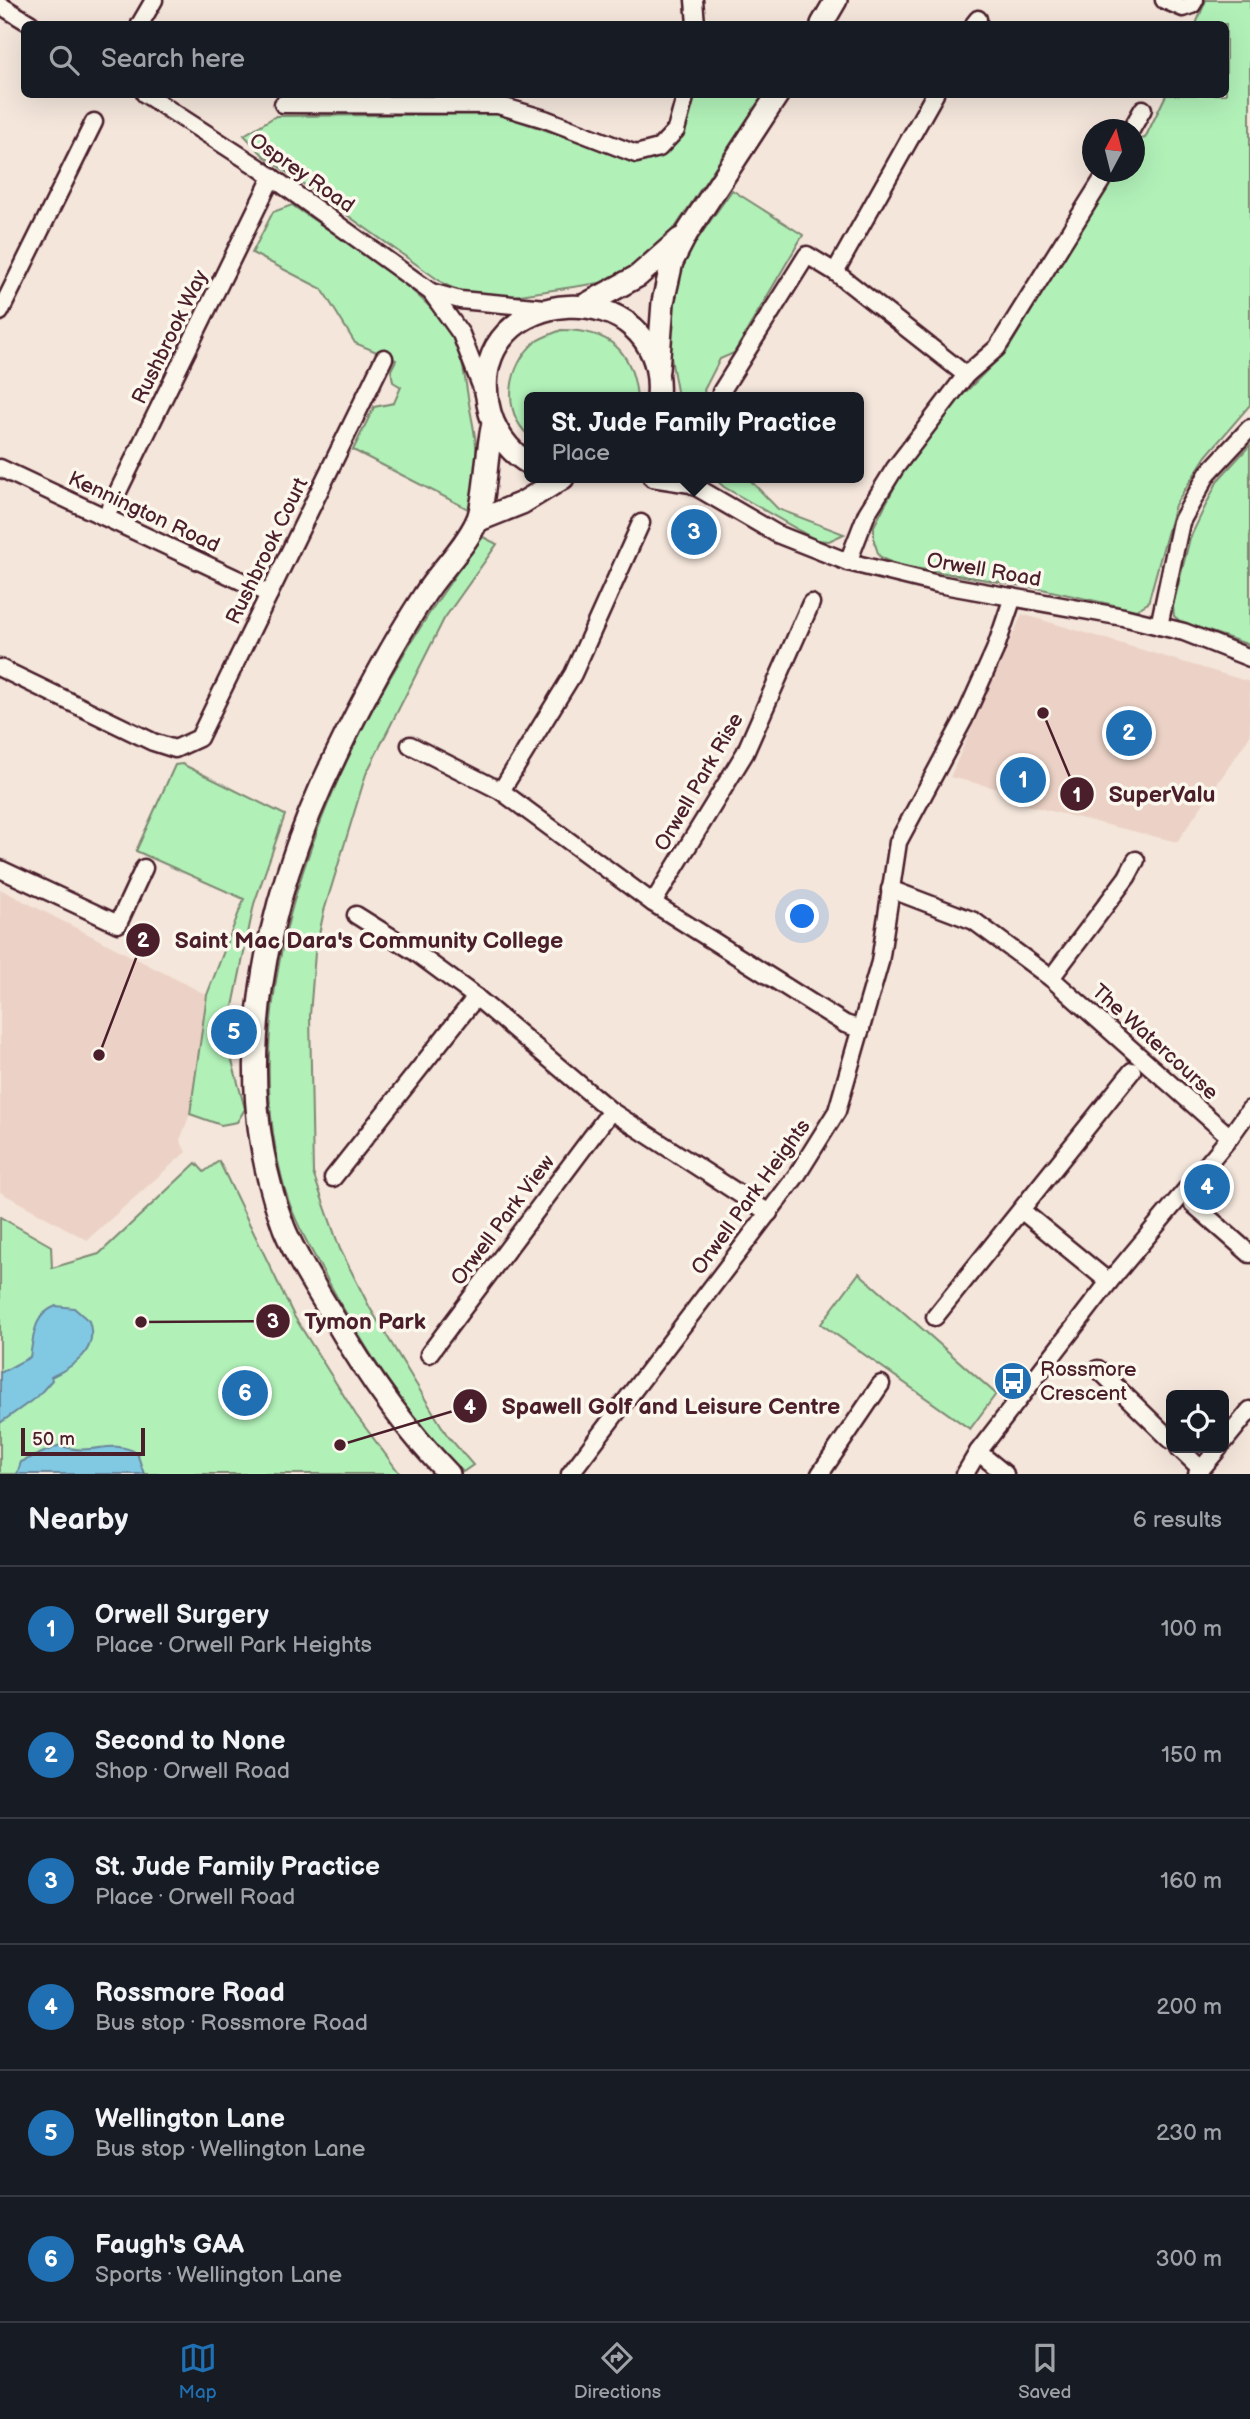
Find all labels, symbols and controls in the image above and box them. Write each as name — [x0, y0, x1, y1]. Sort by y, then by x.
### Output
search box — [21, 21, 1229, 98]
icon: search — [45, 41, 83, 79]
text: Search here — [101, 44, 245, 75]
north arrow — [1082, 119, 1145, 182]
street label: Osprey Road — [245, 128, 359, 218]
street label: Rushbrook Way — [127, 265, 213, 408]
popup — [524, 392, 864, 483]
text: St. Jude Family Practice — [552, 408, 836, 439]
text: Place — [552, 439, 610, 467]
street label: Kennington Road — [64, 466, 224, 558]
street label: Rushbrook Court — [221, 473, 314, 628]
pin: 3 — [671, 506, 717, 558]
street label: Orwell Road — [925, 548, 1043, 592]
pin: 2 — [1106, 707, 1152, 759]
street label: Orwell Park Rise — [649, 708, 749, 856]
pin: 1 — [1000, 754, 1046, 806]
callout: SuperValu — [1060, 772, 1230, 816]
text: SuperValu — [1109, 781, 1215, 809]
text: 1 — [1073, 783, 1081, 808]
your location — [785, 899, 819, 933]
callout: Saint Mac Dara's Community College — [126, 918, 578, 962]
text: Saint Mac Dara's Community College — [175, 927, 563, 955]
text: 2 — [137, 928, 150, 953]
street label: The Watercourse — [1087, 979, 1223, 1105]
pin: 5 — [211, 1006, 257, 1058]
street label: Orwell Park Heights — [686, 1114, 816, 1280]
street label: Orwell Park View — [446, 1150, 560, 1290]
pin: 4 — [1184, 1161, 1230, 1213]
callout: Tymon Park — [255, 1299, 440, 1343]
text: Tymon Park — [304, 1308, 426, 1336]
text: 3 — [267, 1309, 279, 1334]
place label: Rossmore Crescent — [1040, 1357, 1137, 1406]
bus stop icon: Rossmore Crescent — [992, 1360, 1034, 1402]
pin: 6 — [222, 1367, 268, 1419]
callout: Spawell Golf and Leisure Centre — [452, 1384, 854, 1428]
map controls — [1166, 1390, 1229, 1453]
button: locate — [1166, 1390, 1229, 1453]
text: Spawell Golf and Leisure Centre — [502, 1393, 840, 1421]
text: 4 — [464, 1395, 477, 1420]
scale bar — [21, 1425, 145, 1457]
text: 50 m — [32, 1428, 75, 1451]
text: Nearby — [28, 1502, 128, 1538]
text: 6 results — [1133, 1506, 1222, 1534]
text: Orwell Surgery — [95, 1600, 269, 1631]
text: 1 — [46, 1615, 56, 1643]
text: 100 m — [1161, 1615, 1222, 1643]
text: Place · Orwell Park Heights — [95, 1631, 372, 1659]
text: Second to None — [95, 1726, 285, 1757]
text: 2 — [44, 1741, 58, 1769]
text: 150 m — [1161, 1741, 1222, 1769]
text: Shop · Orwell Road — [95, 1757, 290, 1785]
text: St. Jude Family Practice — [95, 1852, 380, 1883]
text: 3 — [44, 1867, 58, 1895]
text: 160 m — [1160, 1867, 1222, 1895]
text: Place · Orwell Road — [95, 1883, 295, 1911]
text: Rossmore Road — [95, 1978, 285, 2009]
text: 4 — [44, 1993, 58, 2021]
text: 200 m — [1156, 1993, 1222, 2021]
text: Bus stop · Rossmore Road — [95, 2009, 368, 2037]
text: Wellington Lane — [95, 2104, 285, 2135]
text: 5 — [44, 2119, 58, 2147]
text: 230 m — [1156, 2119, 1222, 2147]
text: Bus stop · Wellington Lane — [95, 2135, 365, 2163]
text: Faugh's GAA — [95, 2230, 244, 2261]
text: 6 — [44, 2245, 58, 2273]
text: 300 m — [1156, 2245, 1222, 2273]
text: Sports · Wellington Lane — [95, 2261, 342, 2289]
tab: Map — [179, 2339, 217, 2404]
tab: Directions — [574, 2339, 661, 2404]
tab: Saved — [1018, 2339, 1071, 2404]

